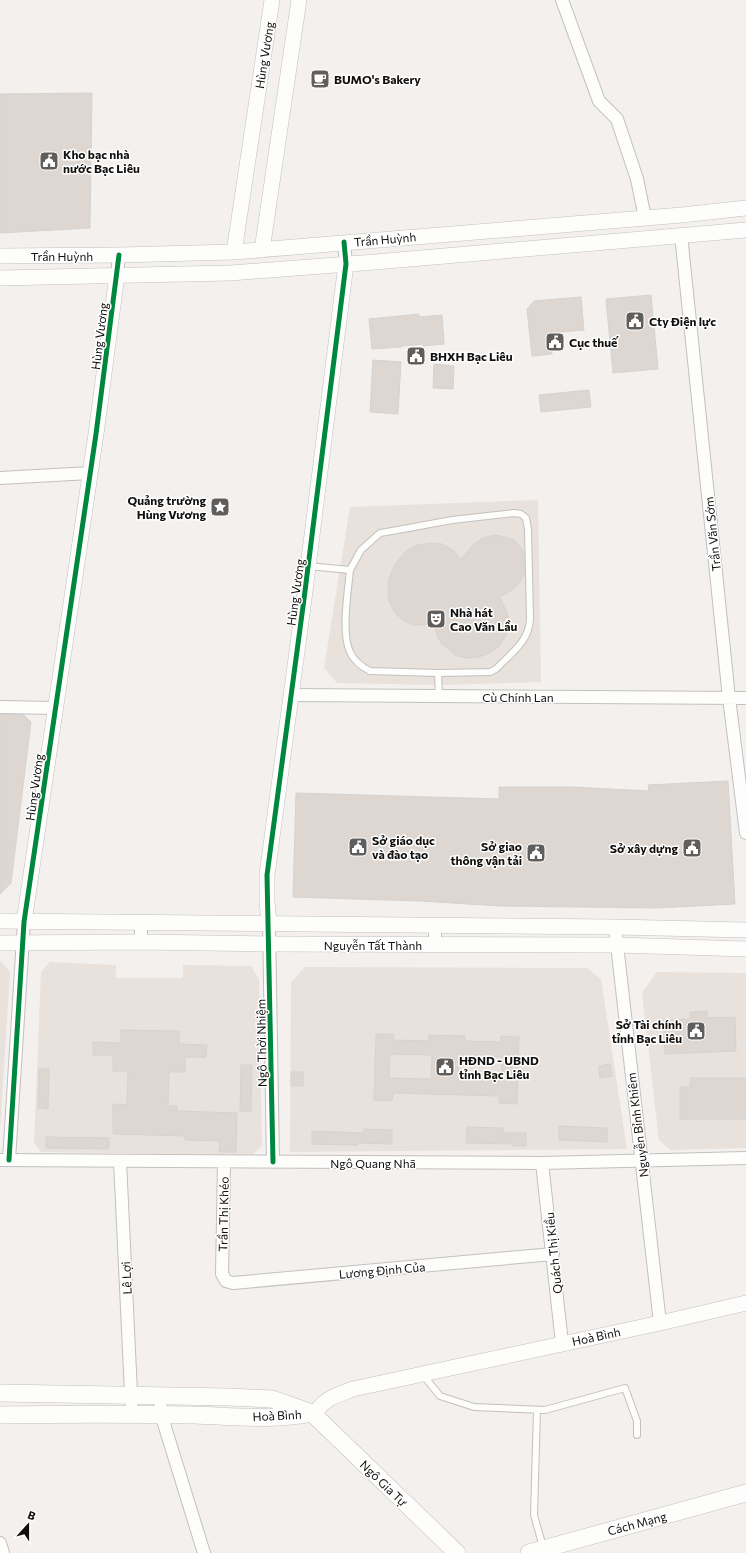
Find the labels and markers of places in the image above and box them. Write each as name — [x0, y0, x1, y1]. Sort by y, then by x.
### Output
cafe icon: BUMO's Bakery — [309, 68, 331, 90]
place label: BUMO's Bakery — [334, 72, 421, 86]
place label: Kho bạc nhà nước Bạc Liêu — [63, 147, 140, 176]
public building icon: Kho bạc nhà nước Bạc Liêu — [38, 150, 60, 172]
public building icon: Cty Điện lực — [624, 310, 646, 332]
place label: Cty Điện lực — [649, 314, 716, 329]
public building icon: Cục thuế — [544, 331, 566, 353]
place label: Cục thuế — [569, 335, 619, 350]
public building icon: BHXH Bạc Liêu — [405, 345, 427, 367]
place label: BHXH Bạc Liêu — [430, 349, 513, 364]
place label: Quảng trường Hùng Vương — [128, 493, 206, 521]
place icon: Quảng trường Hùng Vương — [209, 496, 231, 518]
place label: Nhà hát Cao Văn Lầu — [450, 605, 518, 633]
theatre icon: Nhà hát Cao Văn Lầu — [425, 608, 447, 630]
place label: Sở giáo dục và đào tạo — [372, 833, 435, 862]
public building icon: Sở giáo dục và đào tạo — [347, 836, 369, 858]
public building icon: Sở xây dựng — [681, 837, 703, 859]
place label: Sở giao thông vận tải — [450, 839, 522, 868]
place label: Sở xây dựng — [610, 841, 678, 856]
public building icon: Sở giao thông vận tải — [525, 842, 547, 864]
place label: Sở Tài chính tỉnh Bạc Liêu — [612, 1017, 682, 1046]
public building icon: Sở Tài chính tỉnh Bạc Liêu — [685, 1020, 707, 1042]
place label: HĐND - UBND tỉnh Bạc Liêu — [459, 1053, 539, 1082]
public building icon: HĐND - UBND tỉnh Bạc Liêu — [434, 1056, 456, 1078]

